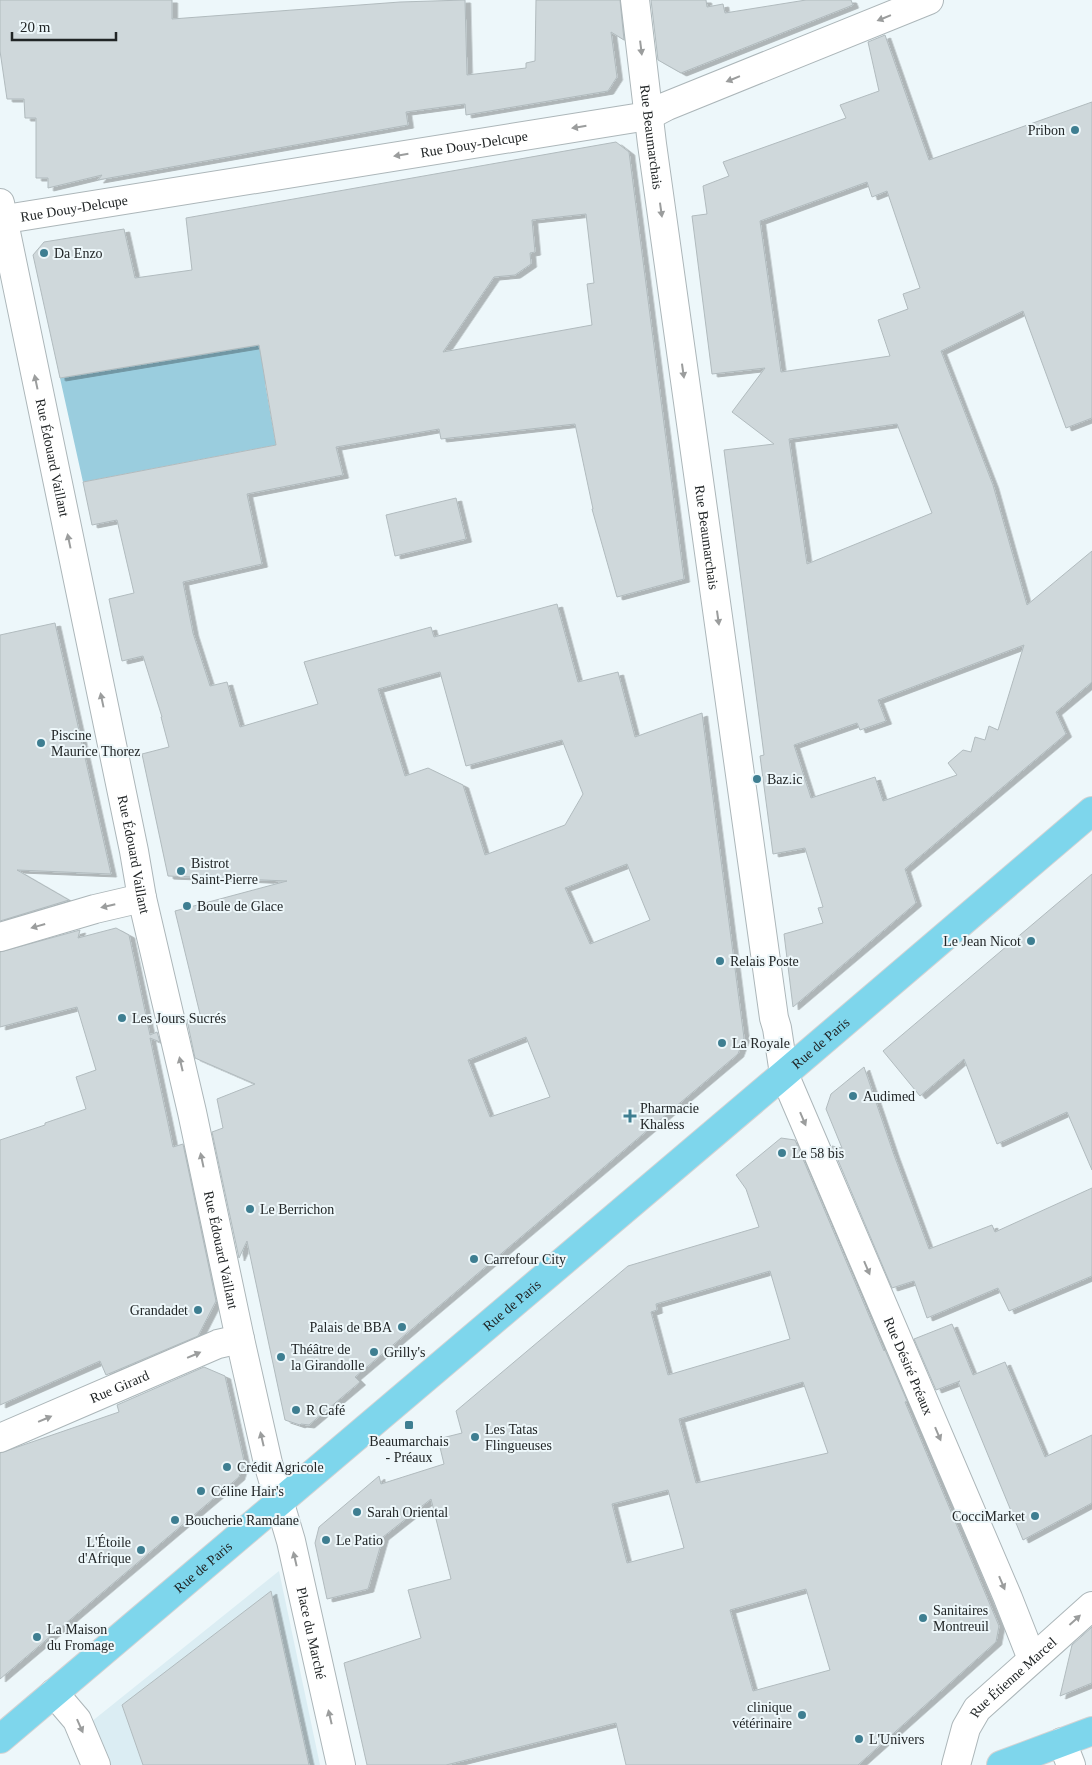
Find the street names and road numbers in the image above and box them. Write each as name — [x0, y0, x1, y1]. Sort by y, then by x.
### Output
street label: Rue Beaumarchais — [637, 84, 665, 190]
street label: Rue Douy-Delcupe — [419, 128, 529, 160]
street label: Rue Douy-Delcupe — [19, 193, 129, 225]
street label: Rue Édouard Vaillant — [33, 397, 72, 518]
street label: Rue Beaumarchais — [692, 484, 721, 590]
street label: Rue Édouard Vaillant — [115, 794, 152, 915]
street label: Rue de Paris — [789, 1015, 853, 1072]
street label: Rue Édouard Vaillant — [201, 1189, 240, 1310]
street label: Rue de Paris — [480, 1277, 544, 1334]
street label: Rue Désiré Préaux — [881, 1315, 936, 1417]
street label: Rue Girard — [88, 1368, 151, 1406]
street label: Rue de Paris — [171, 1539, 235, 1596]
street label: Place du Marché — [294, 1586, 329, 1681]
street label: Rue Étienne Marcel — [967, 1635, 1060, 1720]

